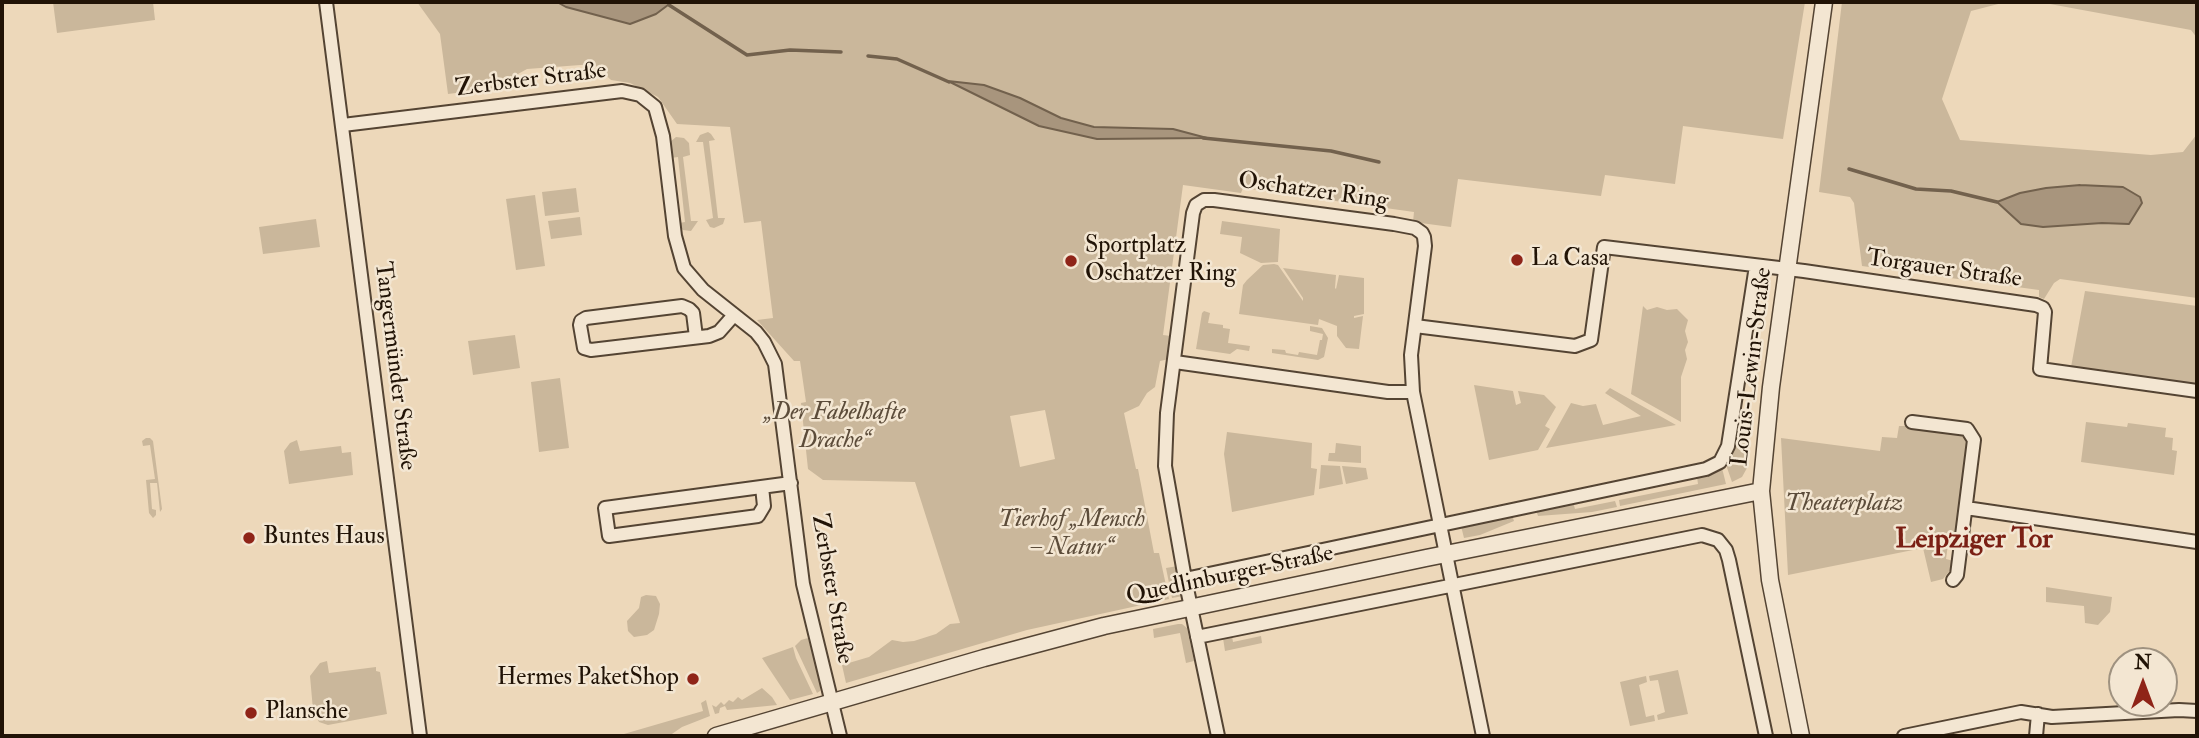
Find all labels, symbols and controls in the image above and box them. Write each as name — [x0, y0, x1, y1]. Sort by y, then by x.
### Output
street label: Zerbster Straße — [454, 57, 608, 105]
street label: Oschatzer Ring — [1236, 167, 1390, 217]
place label: Sportplatz Oschatzer Ring — [1085, 233, 1236, 289]
street label: Torgauer Straße — [1865, 245, 2023, 295]
place label: La Casa — [1531, 246, 1609, 274]
marker: La Casa — [1509, 252, 1525, 268]
marker: Sportplatz Oschatzer Ring — [1063, 253, 1079, 269]
street label: Tangermünder Straße — [367, 260, 421, 472]
street label: Louis-Lewin-Straße — [1727, 266, 1779, 468]
park label: „Der Fabelhafte Drache“ — [764, 400, 906, 456]
park label: Theaterplatz — [1785, 491, 1903, 519]
park label: Tierhof „Mensch – Natur“ — [999, 507, 1145, 563]
street label: Zerbster Straße — [804, 512, 858, 666]
place label: Buntes Haus — [263, 524, 385, 552]
district label: Leipziger Tor — [1895, 524, 2053, 558]
marker: Buntes Haus — [241, 530, 257, 546]
street label: Quedlinburger Straße — [1124, 540, 1336, 612]
north arrow — [2108, 647, 2178, 717]
text: N — [2134, 651, 2152, 675]
place label: Hermes PaketShop — [497, 665, 679, 693]
marker: Hermes PaketShop — [685, 671, 701, 687]
place label: Plansche — [265, 699, 348, 727]
marker: Plansche — [243, 705, 259, 721]

